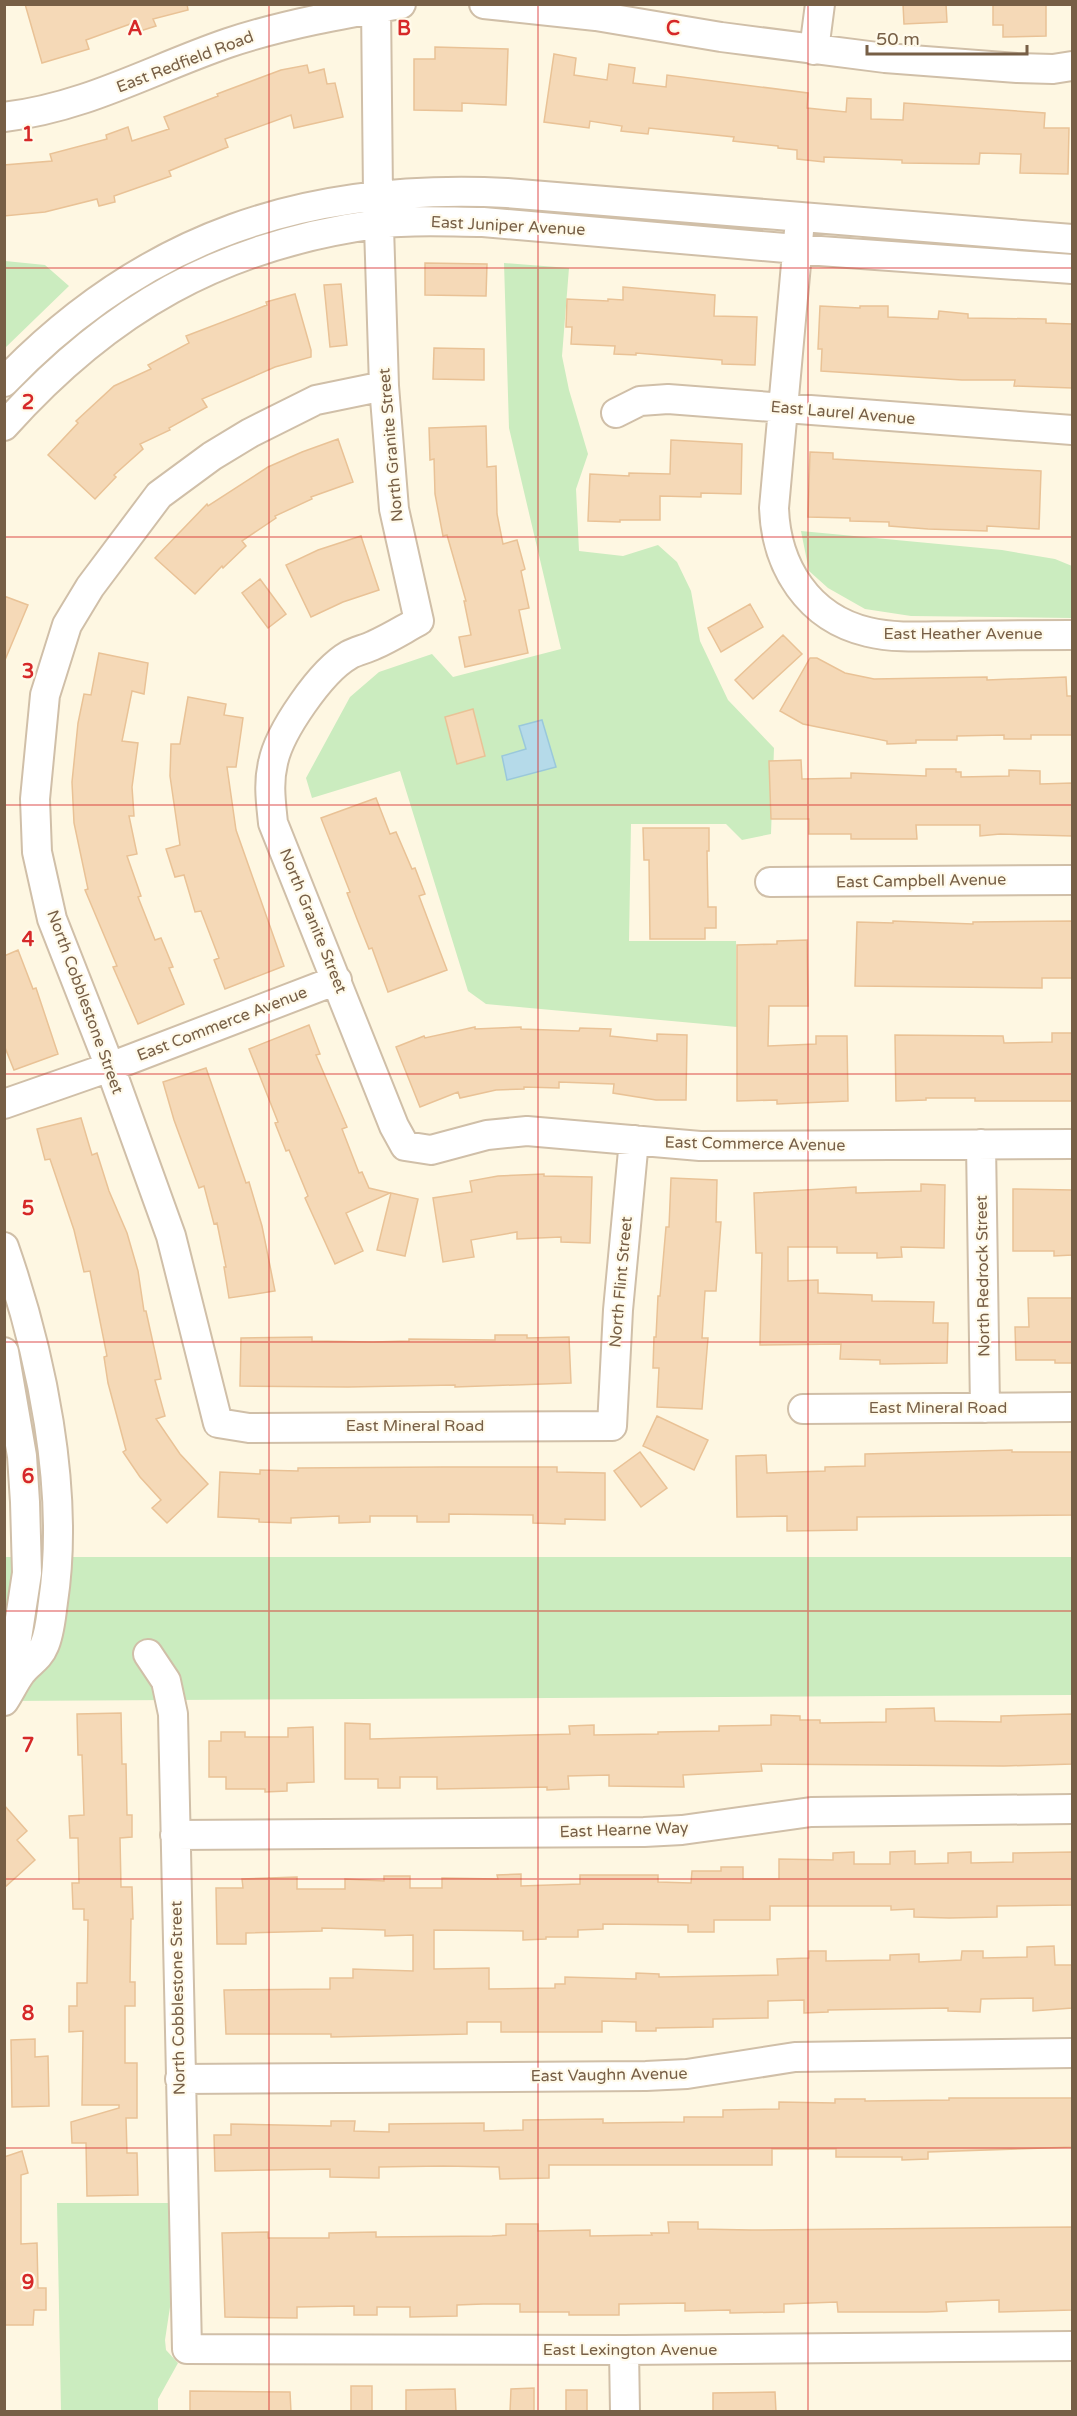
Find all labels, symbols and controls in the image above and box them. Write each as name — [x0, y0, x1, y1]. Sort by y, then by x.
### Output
text: A — [128, 17, 143, 41]
text: B — [397, 17, 411, 41]
text: C — [666, 17, 680, 41]
scale bar — [867, 18, 1028, 56]
street label: East Redfield Road — [114, 27, 256, 97]
text: 50 m — [876, 28, 920, 50]
text: 1 — [22, 123, 34, 147]
street label: East Juniper Avenue — [430, 212, 586, 240]
street label: North Granite Street — [374, 367, 408, 523]
text: 2 — [22, 391, 34, 415]
street label: East Laurel Avenue — [770, 397, 916, 429]
street label: East Heather Avenue — [883, 624, 1043, 644]
text: 3 — [22, 660, 34, 684]
street label: North Granite Street — [275, 846, 351, 996]
street label: East Campbell Avenue — [836, 870, 1006, 892]
street label: North Cobblestone Street — [42, 907, 128, 1097]
text: 4 — [22, 928, 35, 952]
street label: East Commerce Avenue — [134, 982, 310, 1066]
street label: East Commerce Avenue — [664, 1132, 846, 1156]
street label: North Redrock Street — [972, 1195, 994, 1357]
text: 5 — [22, 1197, 34, 1221]
street label: North Flint Street — [605, 1216, 637, 1348]
street label: East Mineral Road — [869, 1398, 1007, 1418]
street label: East Mineral Road — [346, 1416, 484, 1436]
text: 6 — [22, 1465, 34, 1489]
text: 7 — [22, 1734, 34, 1758]
street label: East Hearne Way — [559, 1818, 689, 1842]
street label: North Cobblestone Street — [166, 1901, 190, 2095]
text: 8 — [22, 2002, 34, 2026]
street label: East Vaughn Avenue — [530, 2064, 688, 2086]
text: 9 — [22, 2271, 34, 2295]
street label: East Lexington Avenue — [543, 2340, 717, 2360]

